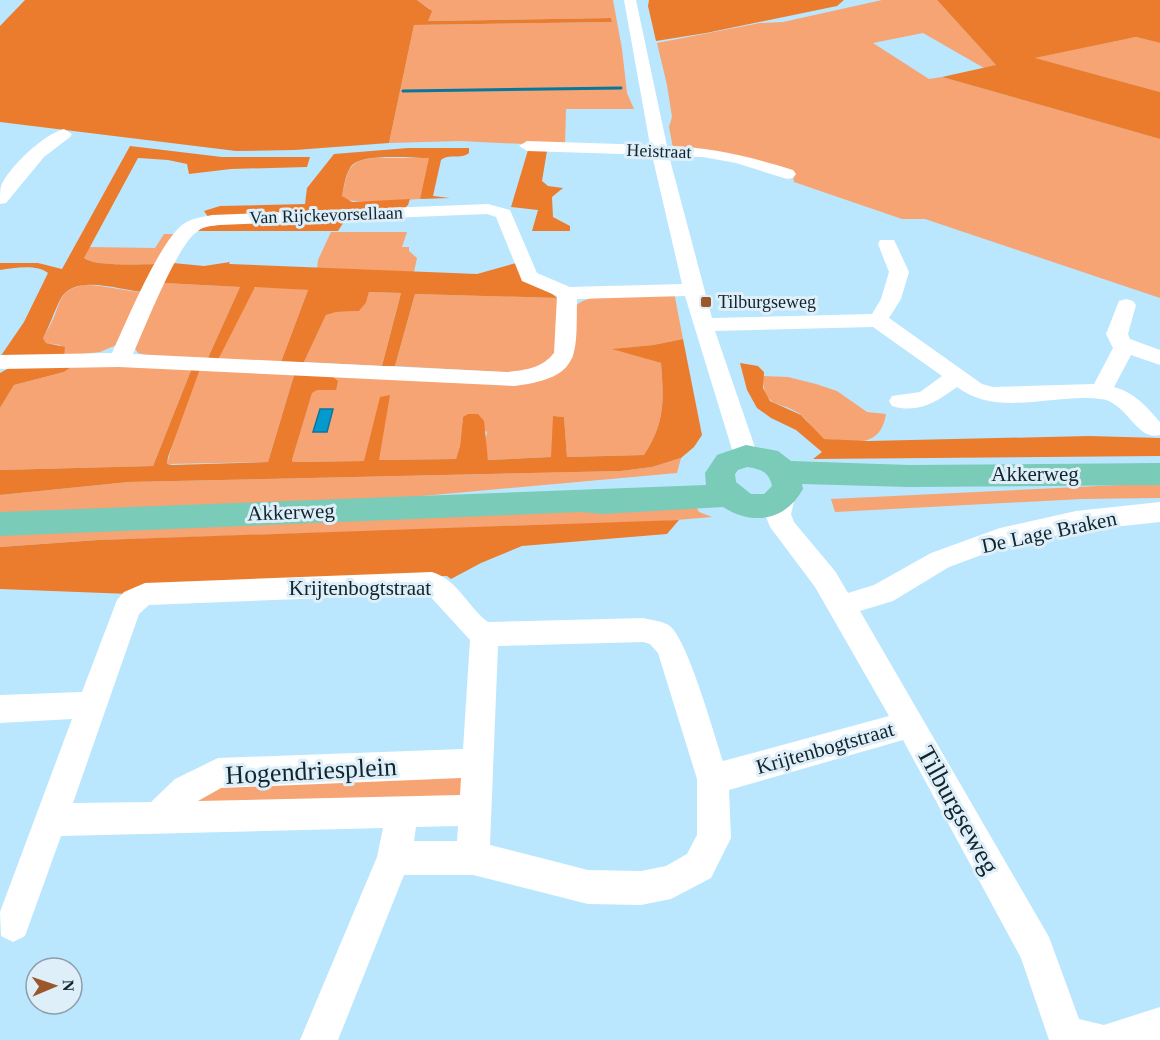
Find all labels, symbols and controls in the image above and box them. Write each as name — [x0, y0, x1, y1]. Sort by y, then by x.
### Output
street label: Heistraat — [626, 140, 692, 162]
street label: Van Rijckevorsellaan — [249, 202, 403, 228]
place label: Tilburgseweg — [718, 292, 816, 312]
marker: Tilburgseweg — [699, 295, 713, 309]
street label: Akkerweg — [991, 462, 1079, 486]
street label: Akkerweg — [247, 498, 336, 526]
street label: De Lage Braken — [979, 506, 1119, 558]
street label: Krijtenbogtstraat — [289, 576, 431, 600]
street label: Krijtenbogtstraat — [753, 717, 897, 779]
street label: Tilburgseweg — [911, 741, 1005, 879]
street label: Hogendriesplein — [224, 752, 398, 790]
north arrow — [24, 956, 84, 1016]
text: N — [60, 979, 77, 992]

